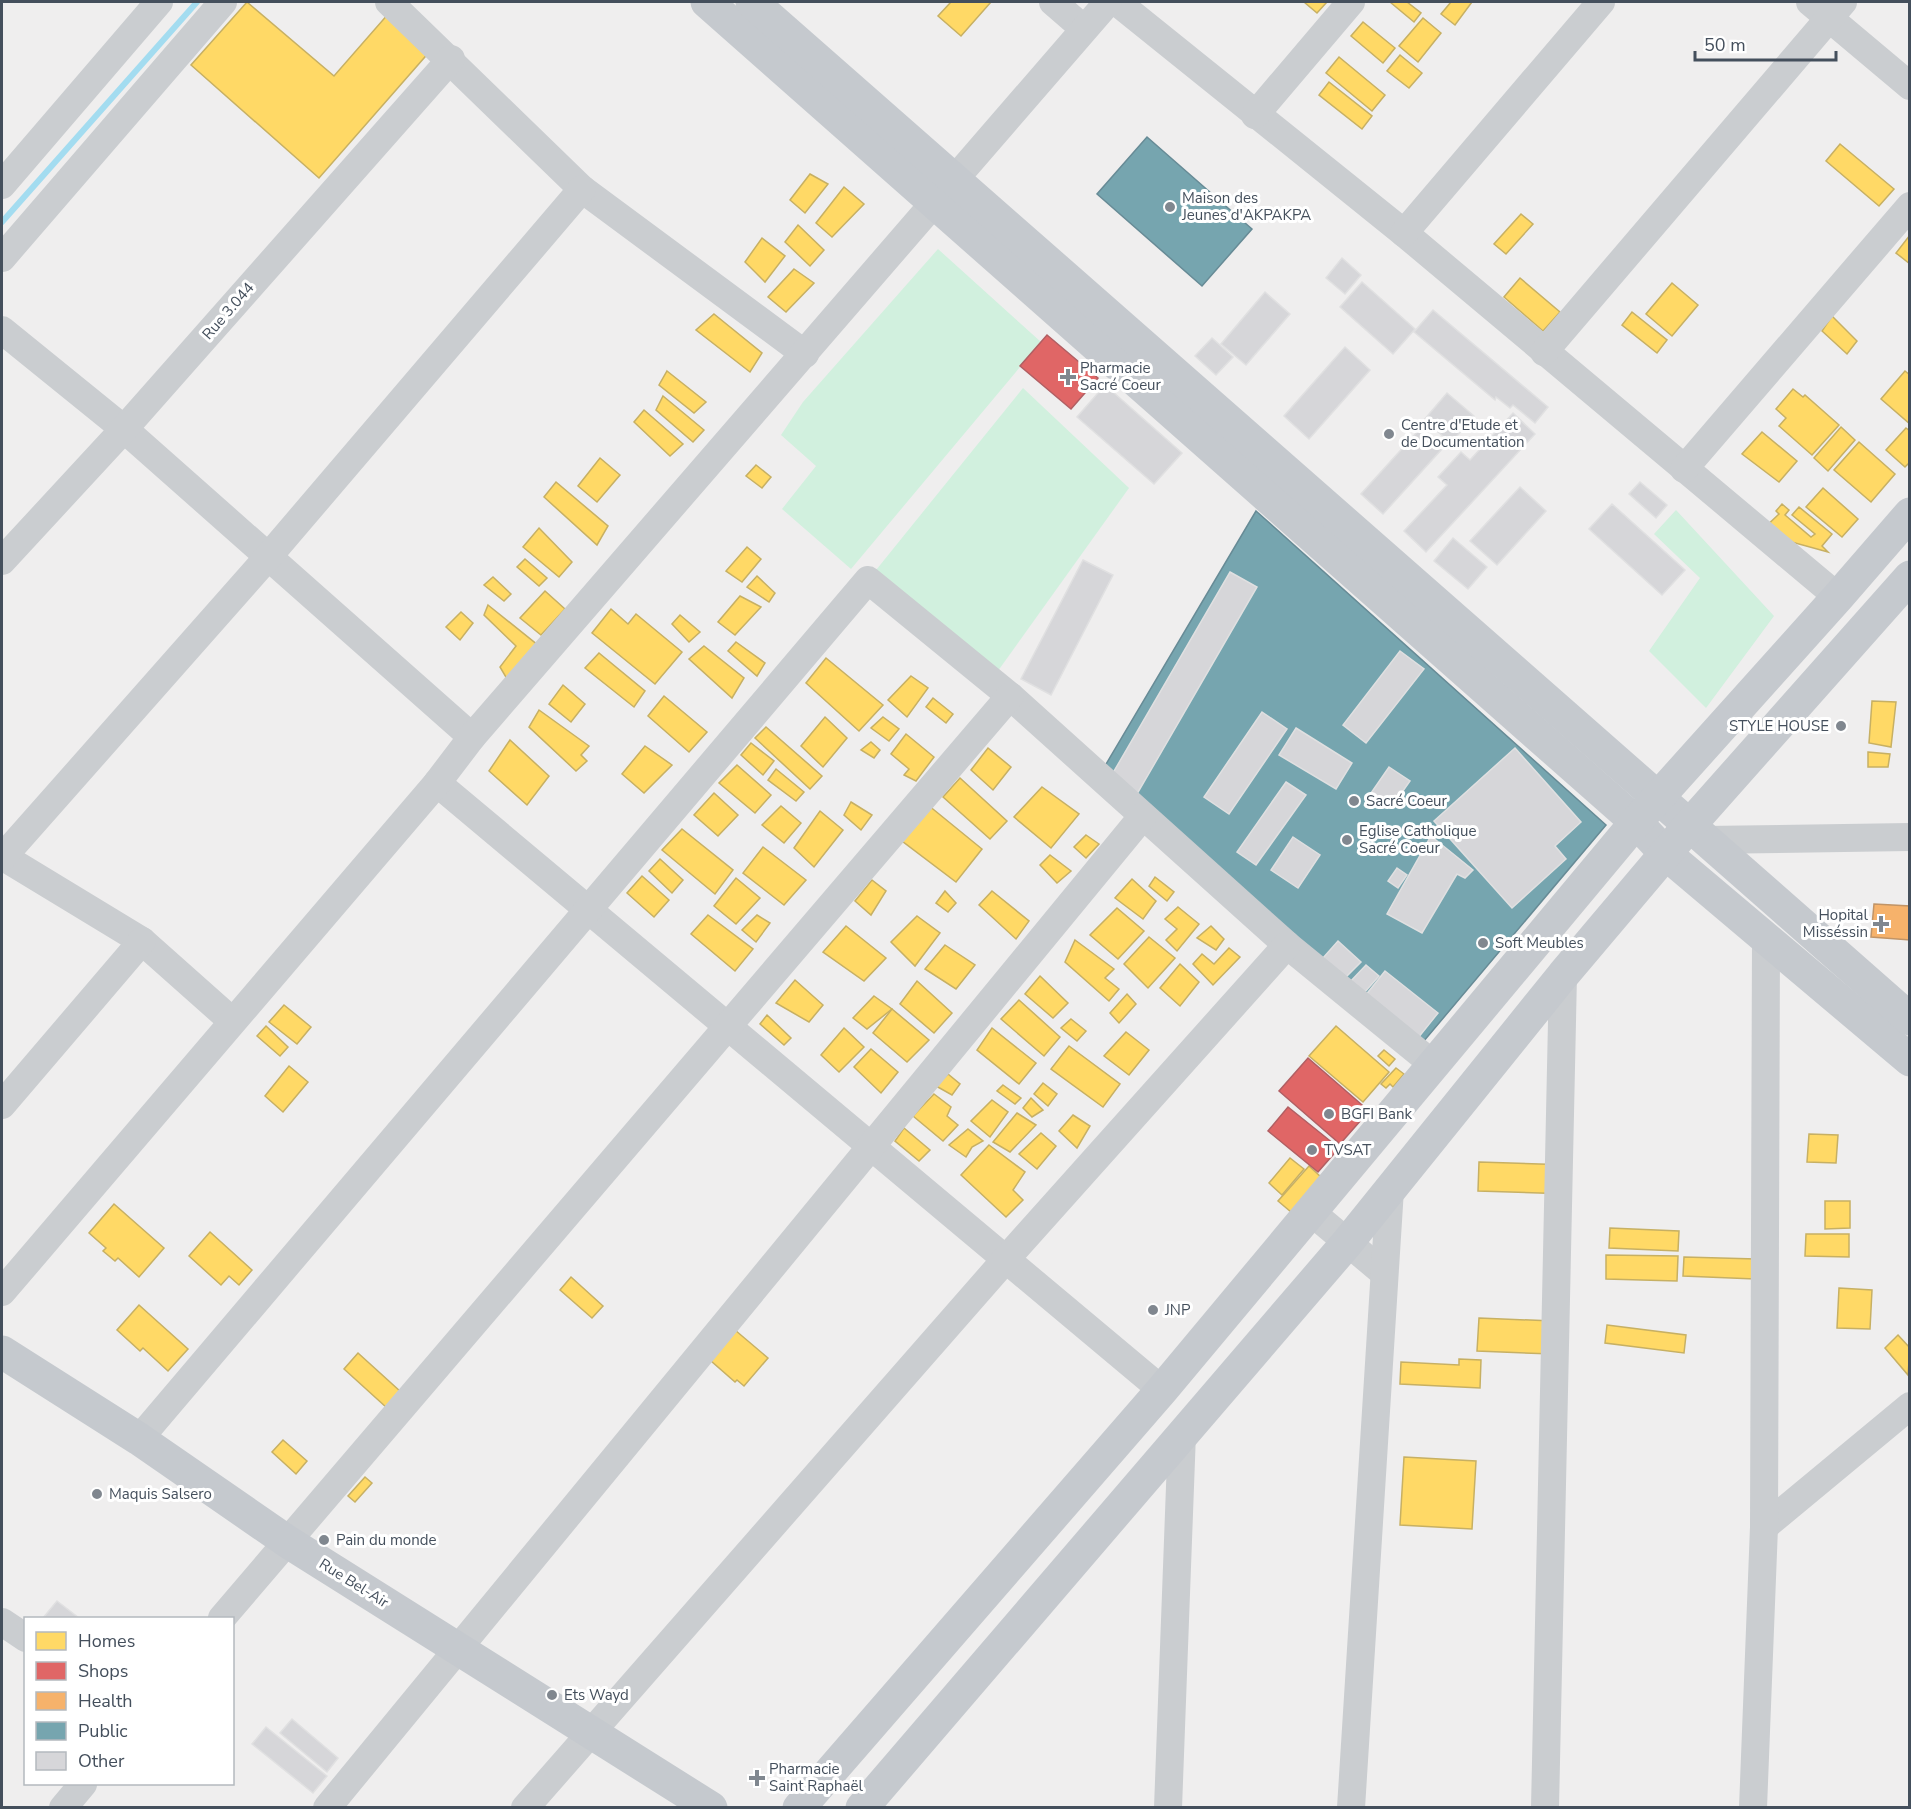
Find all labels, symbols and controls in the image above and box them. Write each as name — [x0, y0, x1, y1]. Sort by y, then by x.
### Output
scale bar — [1695, 24, 1836, 62]
text: 50 m — [1704, 33, 1746, 57]
place label: Maison des Jeunes d'AKPAKPA — [1181, 188, 1311, 225]
marker: Maison des Jeunes d'AKPAKPA — [1163, 200, 1177, 214]
street label: Rue 3.044 — [198, 278, 258, 344]
place label: Pharmacie Sacré Coeur — [1080, 358, 1162, 395]
marker: Pharmacie Sacré Coeur — [1061, 370, 1075, 384]
place label: Centre d'Etude et de Documentation — [1401, 415, 1525, 452]
marker: Centre d'Etude et de Documentation — [1382, 427, 1396, 441]
place label: STYLE HOUSE — [1729, 716, 1829, 736]
marker: STYLE HOUSE — [1834, 719, 1848, 733]
place label: Sacré Coeur — [1366, 791, 1448, 811]
marker: Sacré Coeur — [1347, 794, 1361, 808]
place label: Eglise Catholique Sacré Coeur — [1359, 821, 1476, 858]
marker: Eglise Catholique Sacré Coeur — [1340, 833, 1354, 847]
place label: Hopital Misséssin — [1803, 905, 1869, 942]
marker: Hopital Misséssin — [1872, 915, 1890, 933]
place label: Soft Meubles — [1495, 933, 1584, 953]
marker: Soft Meubles — [1476, 936, 1490, 950]
place label: BGFI Bank — [1341, 1104, 1413, 1124]
marker: BGFI Bank — [1322, 1107, 1336, 1121]
place label: TVSAT — [1324, 1140, 1371, 1160]
marker: TVSAT — [1305, 1143, 1319, 1157]
place label: JNP — [1164, 1300, 1191, 1320]
marker: JNP — [1146, 1303, 1160, 1317]
place label: Maquis Salsero — [109, 1484, 212, 1504]
marker: Maquis Salsero — [90, 1487, 104, 1501]
place label: Pain du monde — [336, 1530, 436, 1550]
marker: Pain du monde — [317, 1533, 331, 1547]
street label: Rue Bel-Air — [315, 1554, 393, 1613]
legend — [24, 1617, 234, 1785]
text: Homes — [78, 1629, 135, 1653]
text: Shops — [78, 1659, 128, 1683]
place label: Ets Wayd — [564, 1685, 629, 1705]
marker: Ets Wayd — [545, 1688, 559, 1702]
text: Health — [78, 1689, 133, 1713]
text: Public — [78, 1719, 128, 1743]
text: Other — [78, 1749, 125, 1773]
place label: Pharmacie Saint Raphaël — [769, 1759, 863, 1796]
marker: Pharmacie Saint Raphaël — [750, 1771, 764, 1785]

